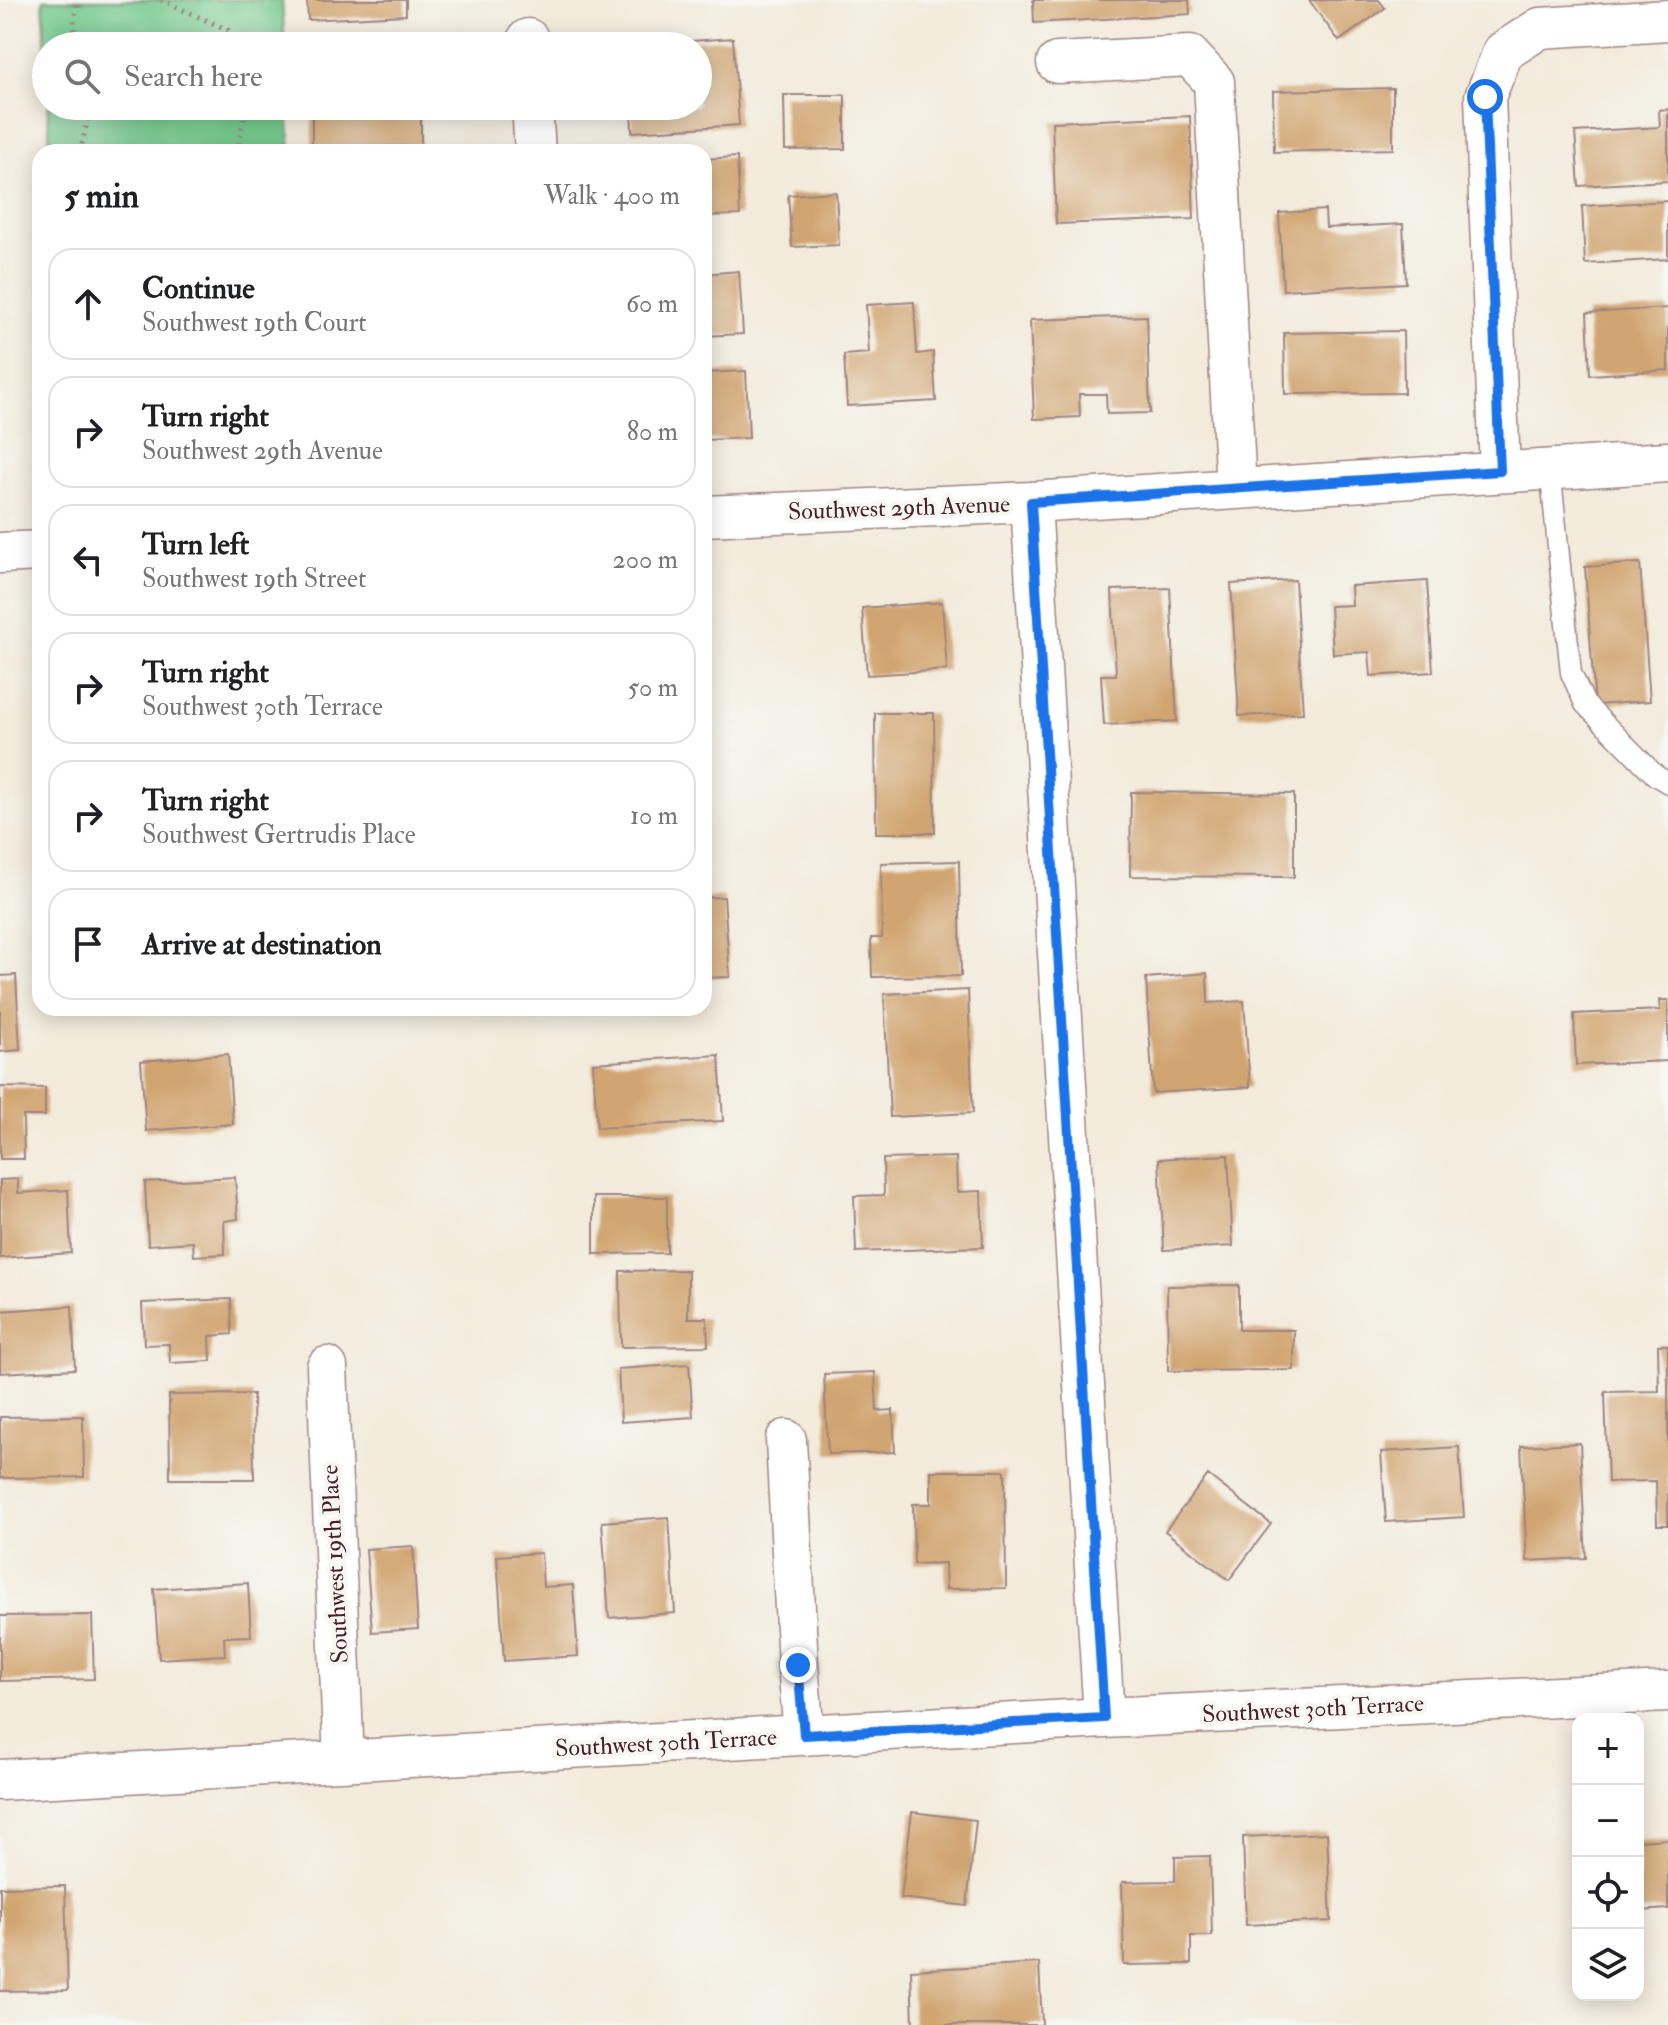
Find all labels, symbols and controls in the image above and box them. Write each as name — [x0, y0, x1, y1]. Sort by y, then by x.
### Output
search box — [32, 32, 712, 120]
icon: search — [60, 54, 104, 98]
text: Search here — [124, 58, 263, 95]
route start — [1467, 79, 1503, 115]
text: 5 min — [64, 175, 139, 218]
text: Walk · 400 m — [544, 180, 680, 212]
text: Continue — [142, 270, 255, 307]
icon: ahead — [66, 282, 110, 326]
text: 60 m — [626, 288, 678, 320]
text: Southwest 19th Court — [142, 307, 367, 339]
text: Turn right — [142, 398, 269, 435]
icon: right — [66, 410, 110, 454]
text: 80 m — [627, 416, 678, 448]
text: Southwest 29th Avenue — [142, 435, 383, 467]
street label: Southwest 29th Avenue — [787, 489, 1011, 527]
text: Turn left — [142, 526, 249, 563]
icon: left — [66, 538, 110, 582]
text: 200 m — [613, 544, 678, 576]
text: Southwest 19th Street — [142, 563, 366, 595]
text: Turn right — [142, 654, 269, 691]
icon: right — [66, 666, 110, 710]
text: 50 m — [628, 672, 678, 704]
text: Southwest 30th Terrace — [142, 691, 383, 723]
text: Turn right — [142, 782, 269, 819]
icon: right — [66, 794, 110, 838]
text: 10 m — [630, 800, 678, 832]
text: Southwest Gertrudis Place — [142, 819, 416, 851]
icon: arrive — [66, 922, 110, 966]
text: Arrive at destination — [142, 926, 382, 963]
street label: Southwest 19th Place — [314, 1464, 356, 1664]
route end — [780, 1647, 816, 1683]
street label: Southwest 30th Terrace — [1201, 1688, 1425, 1730]
map controls — [1572, 1713, 1644, 2001]
button: + — [1572, 1713, 1644, 1785]
street label: Southwest 30th Terrace — [554, 1722, 778, 1764]
button: − — [1572, 1785, 1644, 1857]
button: locate — [1572, 1857, 1644, 1929]
button: layers — [1572, 1929, 1644, 2001]

